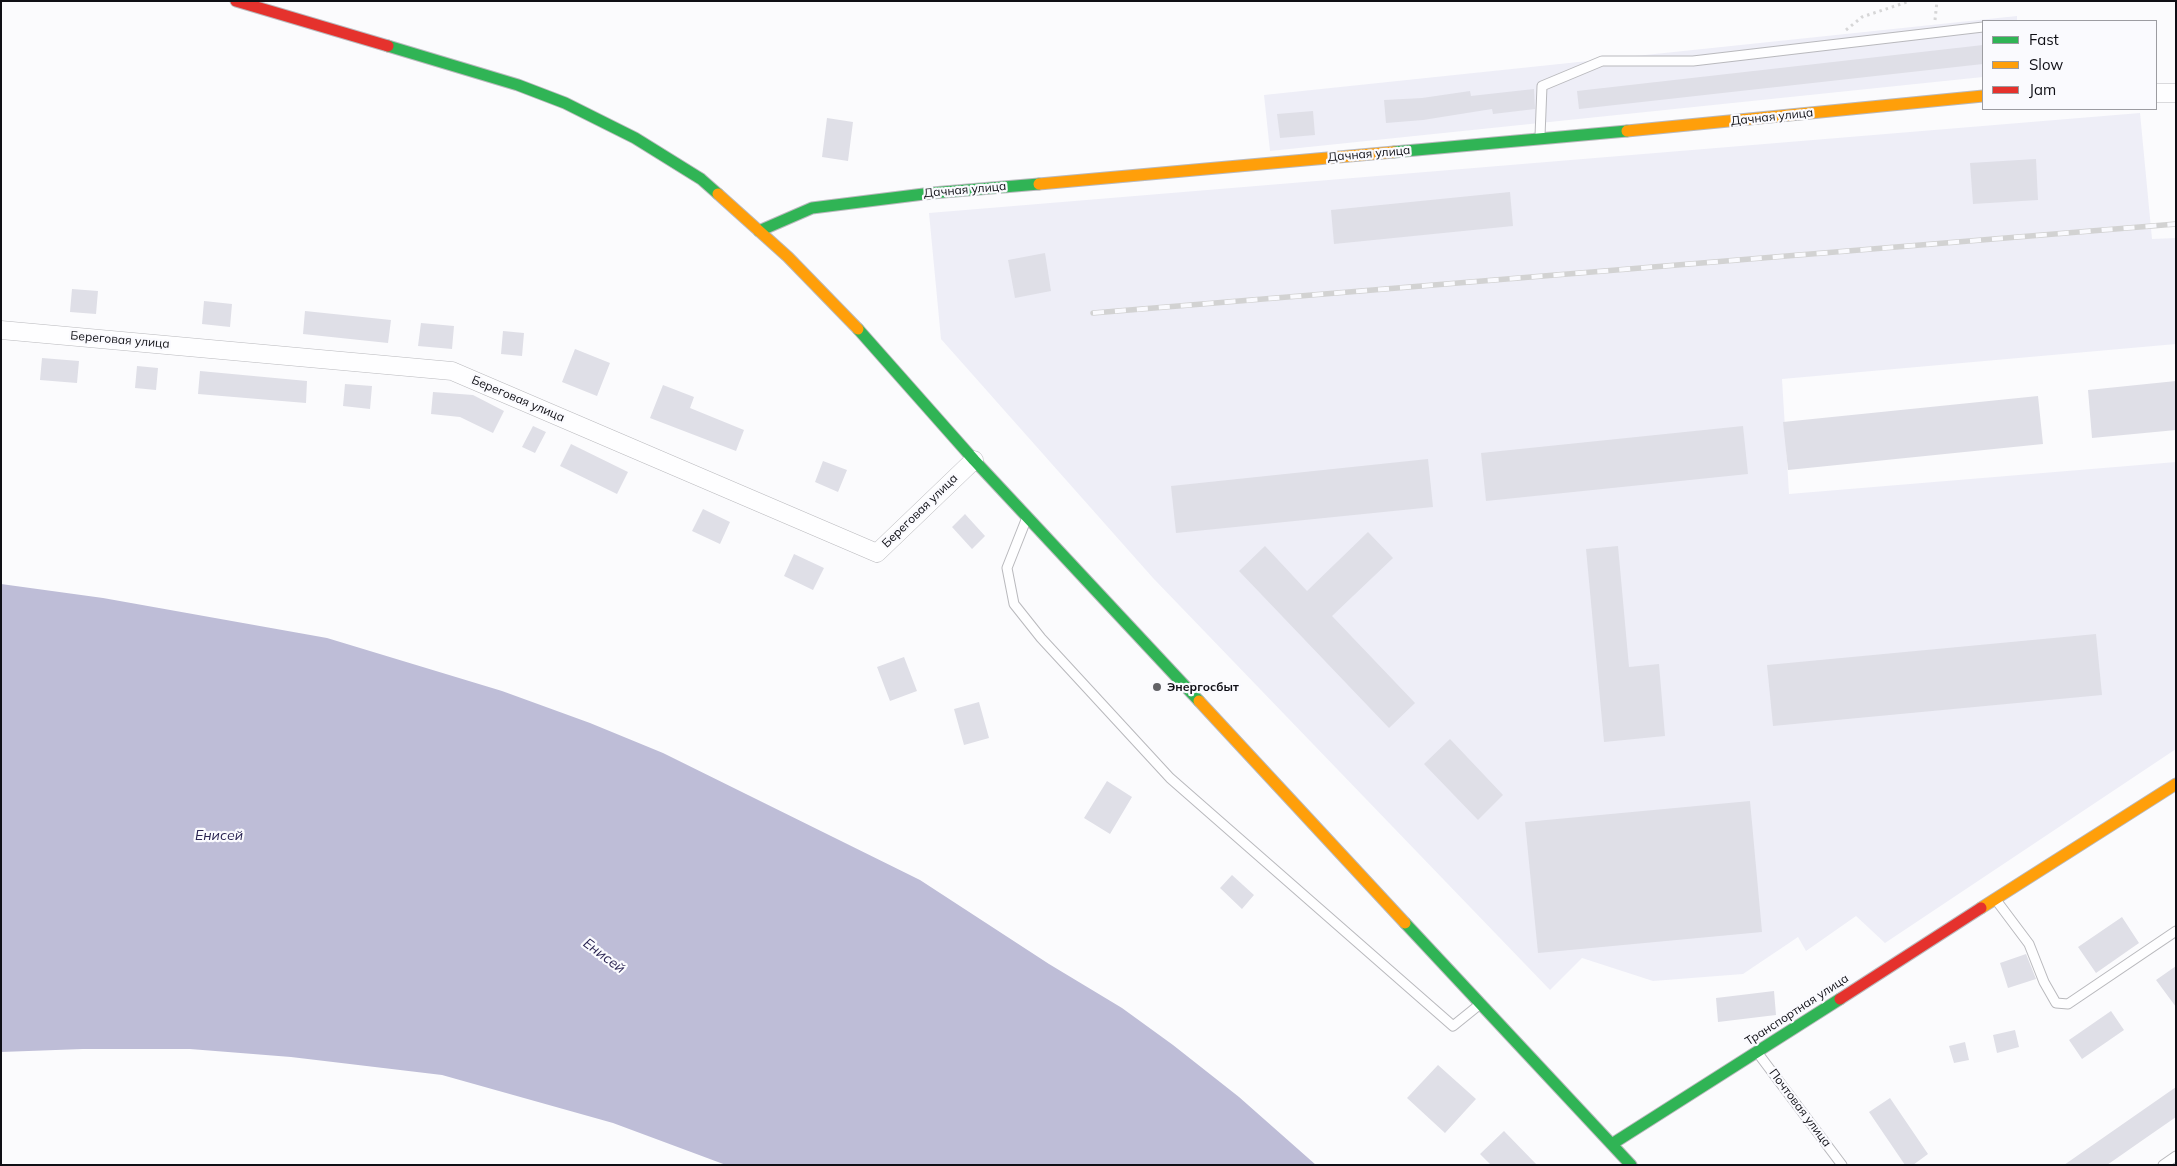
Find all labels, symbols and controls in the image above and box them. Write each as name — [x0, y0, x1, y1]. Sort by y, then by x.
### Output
legend — [1982, 20, 2157, 110]
text: Fast — [2029, 30, 2059, 49]
text: Slow — [2029, 55, 2063, 74]
text: Jam — [2029, 80, 2056, 99]
street label: Дачная улица — [1730, 106, 1814, 128]
street label: Дачная улица — [1327, 143, 1411, 165]
street label: Дачная улица — [923, 179, 1007, 201]
street label: Береговая улица — [70, 328, 170, 352]
street label: Береговая улица — [469, 373, 567, 425]
street label: Береговая улица — [879, 471, 961, 551]
place label: Энергосбыт — [1167, 680, 1239, 694]
marker: Энергосбыт — [1151, 681, 1163, 693]
water label: Енисей — [195, 828, 243, 844]
water label: Енисей — [580, 935, 628, 977]
street label: Транспортная улица — [1743, 971, 1851, 1049]
street label: Почтовая улица — [1766, 1066, 1834, 1150]

